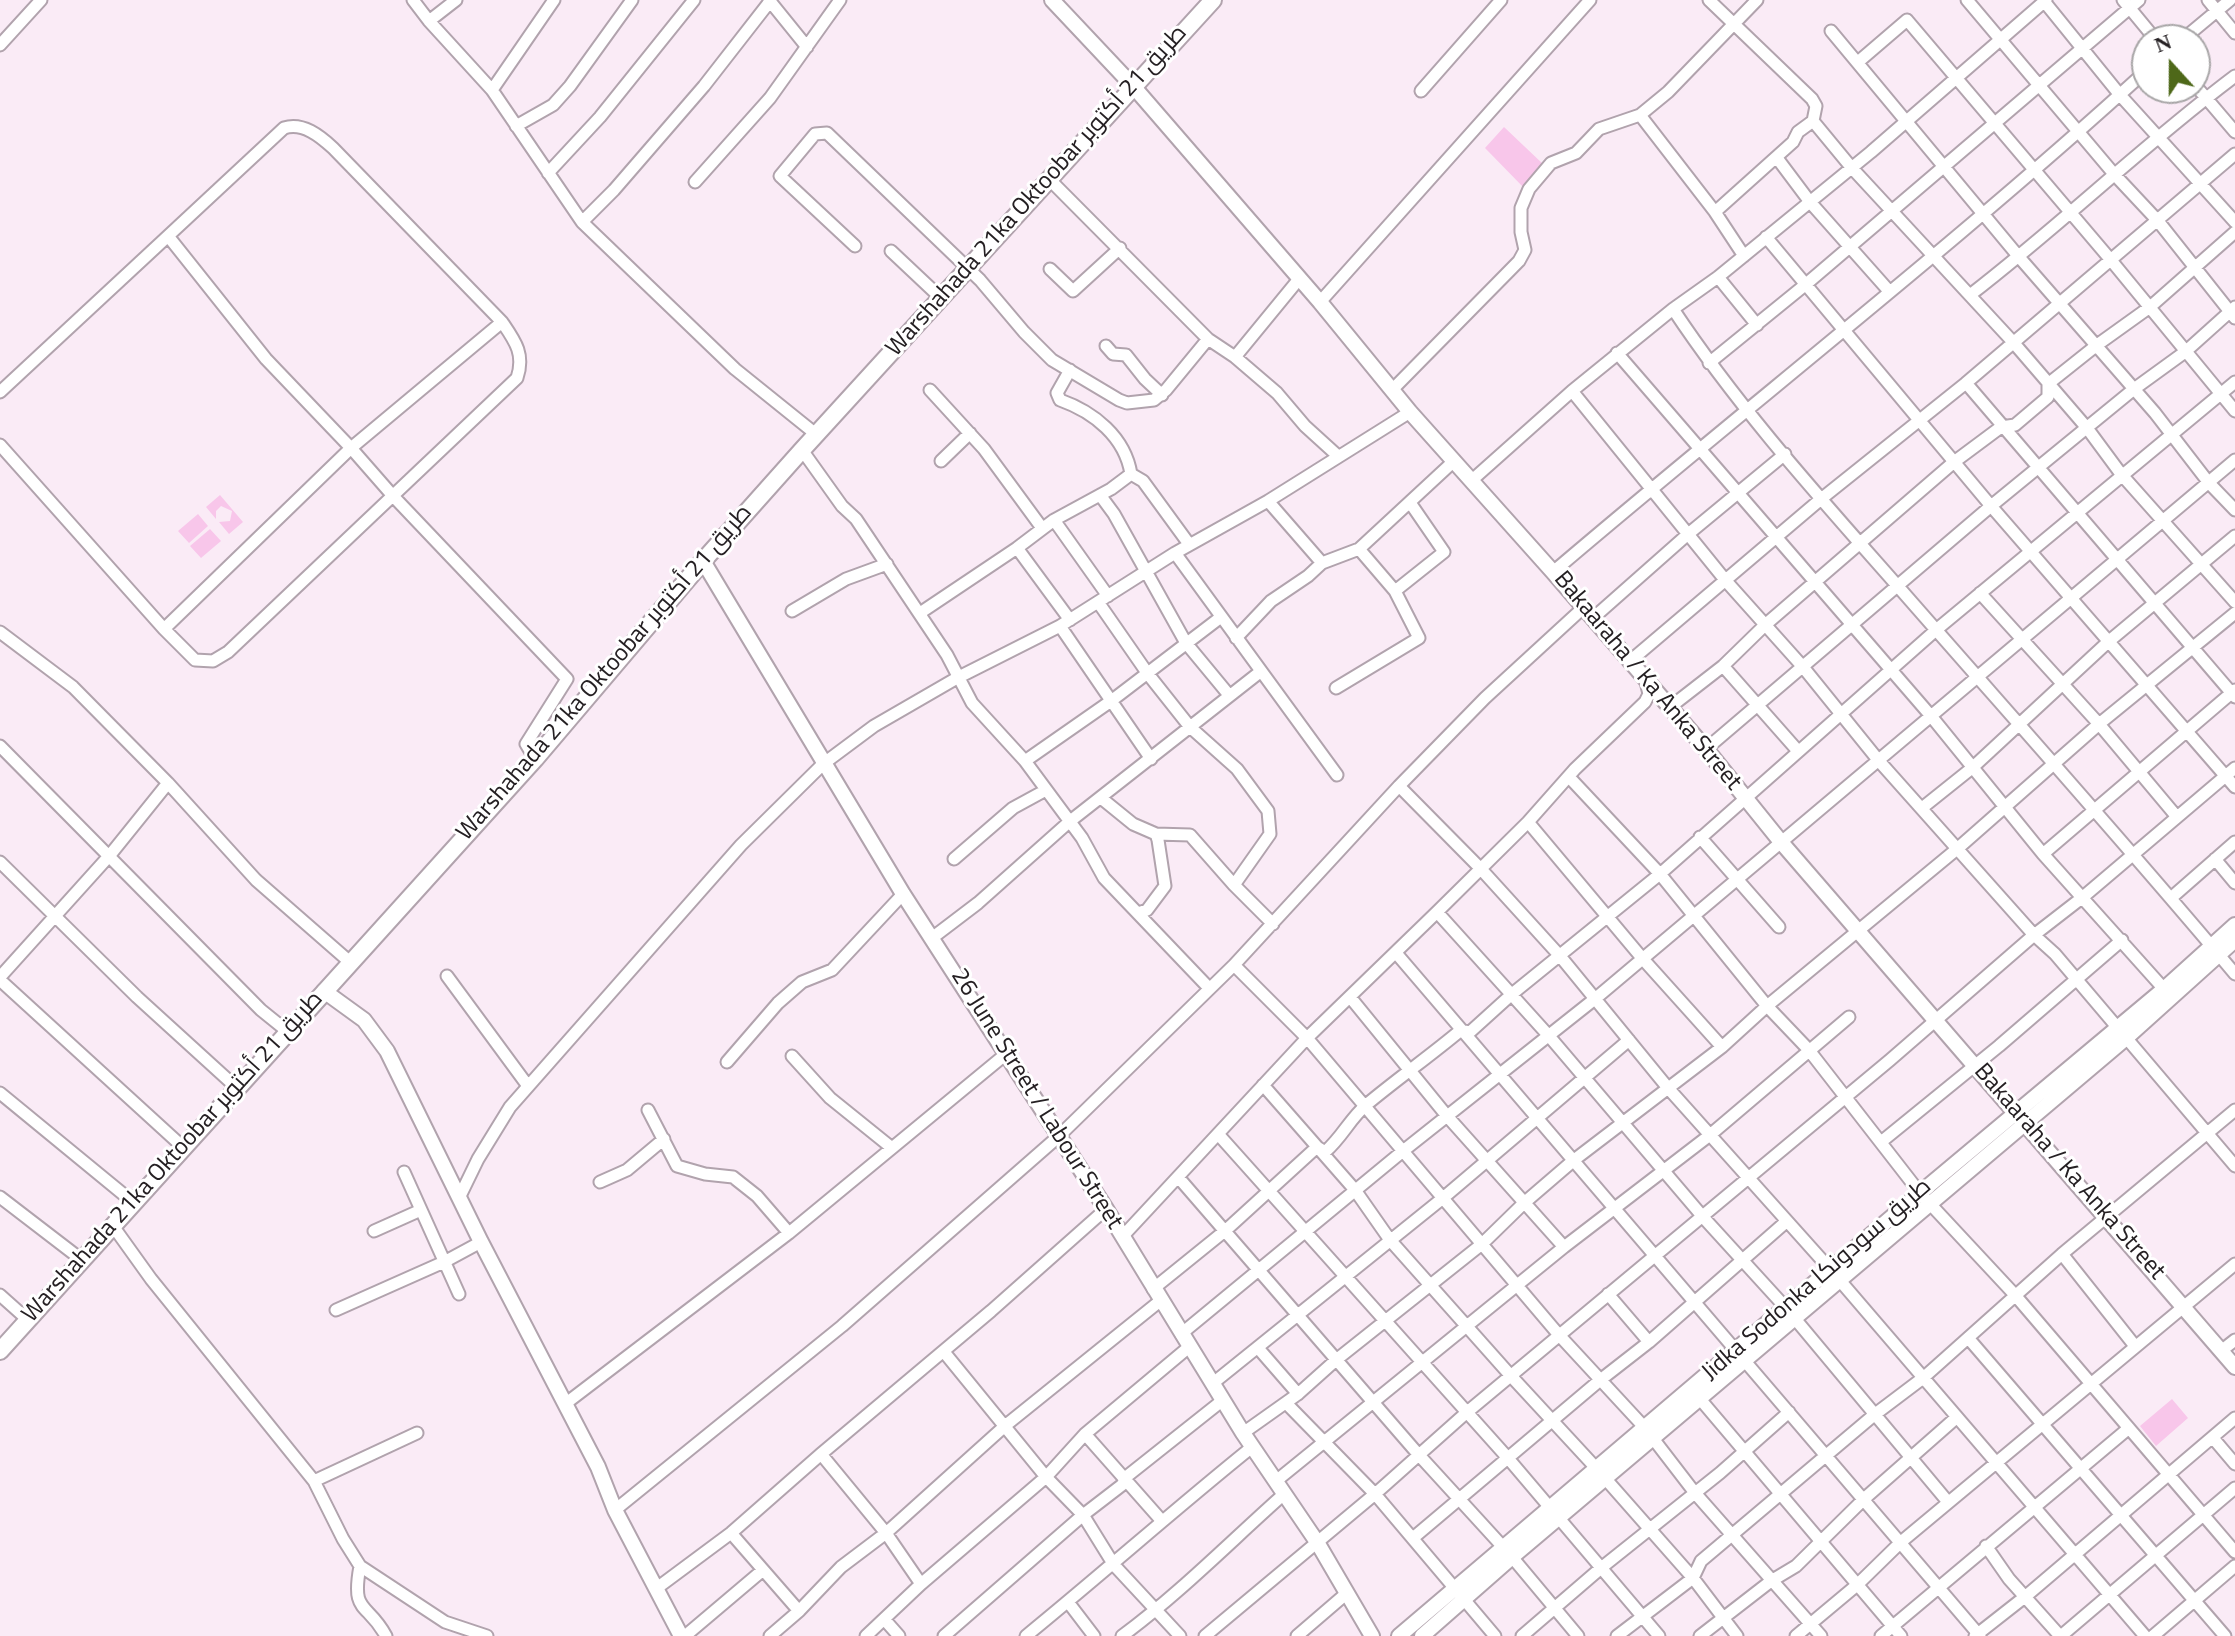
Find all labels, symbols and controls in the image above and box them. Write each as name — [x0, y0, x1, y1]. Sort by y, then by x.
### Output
street label: Warshahada 21ka Oktoobar طريق 21 أكتوبر — [881, 20, 1195, 364]
north arrow — [2131, 24, 2211, 104]
text: N — [2151, 28, 2175, 58]
street label: Warshahada 21ka Oktoobar طريق 21 أكتوبر — [452, 500, 760, 848]
street label: Bakaaraha / Ka Anka Street — [1546, 567, 1746, 797]
street label: 26 June Street / Labour Street — [943, 964, 1127, 1236]
street label: Warshahada 21ka Oktoobar طريق 21 أكتوبر — [17, 986, 331, 1330]
street label: Bakaaraha / Ka Anka Street — [1966, 1059, 2170, 1287]
street label: Jidka Sodonka طريق سودونكا — [1698, 1174, 1938, 1388]

